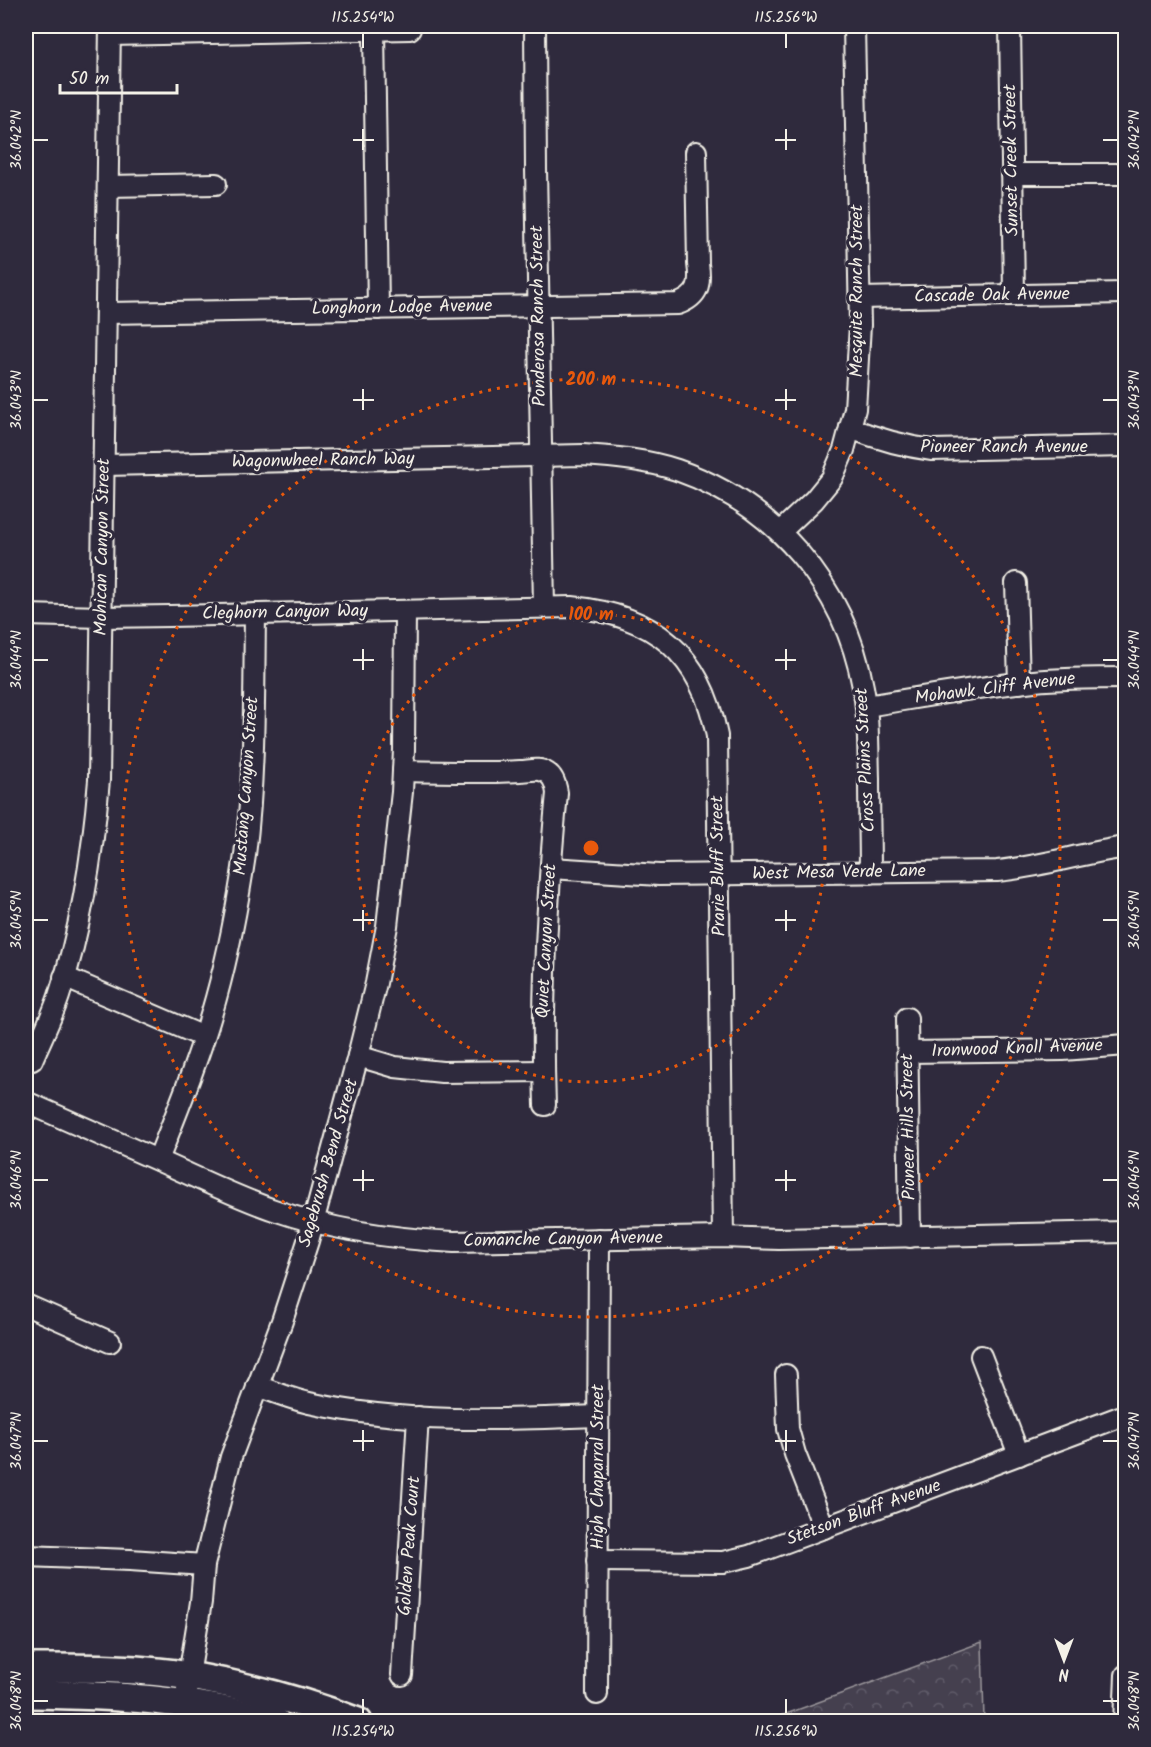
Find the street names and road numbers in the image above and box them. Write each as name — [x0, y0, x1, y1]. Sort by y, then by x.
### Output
street label: Sunset Creek Street — [996, 83, 1028, 236]
street label: Mesquite Ranch Street — [843, 204, 872, 377]
street label: Ponderosa Ranch Street — [523, 224, 555, 407]
street label: Cascade Oak Avenue — [914, 280, 1070, 312]
street label: Longhorn Lodge Avenue — [311, 292, 493, 324]
street label: Pioneer Ranch Avenue — [920, 433, 1088, 462]
street label: Wagonwheel Ranch Way — [231, 445, 415, 477]
street label: Mohican Canyon Street — [87, 457, 119, 636]
street label: Cleghorn Canyon Way — [202, 597, 369, 629]
street label: Mohawk Cliff Avenue — [913, 665, 1077, 713]
street label: Cross Plains Street — [848, 686, 884, 833]
street label: Mustang Canyon Street — [226, 695, 268, 876]
street label: Prarie Bluff Street — [703, 794, 735, 937]
street label: West Mesa Verde Lane — [752, 857, 926, 889]
street label: Quiet Canyon Street — [528, 862, 566, 1019]
street label: Ironwood Knoll Avenue — [931, 1032, 1103, 1066]
street label: Pioneer Hills Street — [893, 1052, 925, 1201]
street label: Sagebrush Bend Street — [291, 1074, 367, 1251]
street label: Comanche Canyon Avenue — [463, 1224, 663, 1256]
street label: High Chaparral Street — [584, 1383, 613, 1550]
street label: Stetson Bluff Avenue — [783, 1472, 945, 1554]
street label: Golden Peak Court — [391, 1474, 429, 1617]

